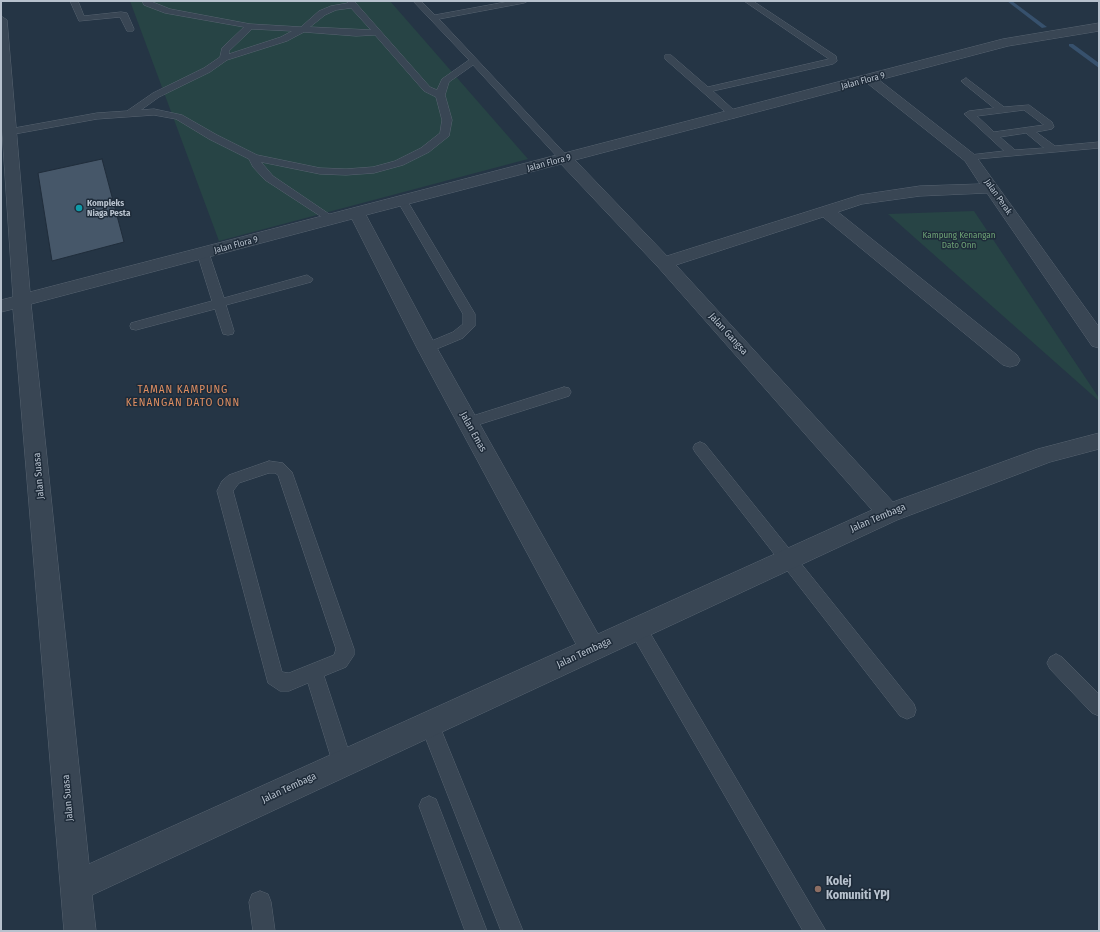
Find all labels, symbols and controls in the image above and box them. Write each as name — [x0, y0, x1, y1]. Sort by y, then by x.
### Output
street label: Jalan Flora 9 — [840, 70, 886, 92]
street label: Jalan Flora 9 — [526, 152, 572, 174]
street label: Jalan Perak — [982, 177, 1014, 217]
place label: Kompleks Niaga Pesta — [87, 198, 130, 219]
marker: Kompleks Niaga Pesta — [74, 203, 84, 213]
park label: Kampung Kenangan Dato Onn — [923, 230, 995, 251]
street label: Jalan Flora 9 — [213, 234, 259, 256]
street label: Jalan Gangsa — [706, 311, 750, 357]
district label: TAMAN KAMPUNG KENANGAN DATO ONN — [126, 383, 240, 409]
street label: Jalan Emas — [457, 410, 489, 454]
street label: Jalan Suasa — [31, 452, 47, 500]
street label: Jalan Tembaga — [849, 501, 907, 535]
street label: Jalan Tembaga — [555, 635, 613, 671]
street label: Jalan Tembaga — [260, 770, 318, 806]
street label: Jalan Suasa — [60, 774, 76, 822]
place label: Kolej Komuniti YPJ — [826, 875, 890, 903]
marker: Kolej Komuniti YPJ — [813, 884, 823, 894]

